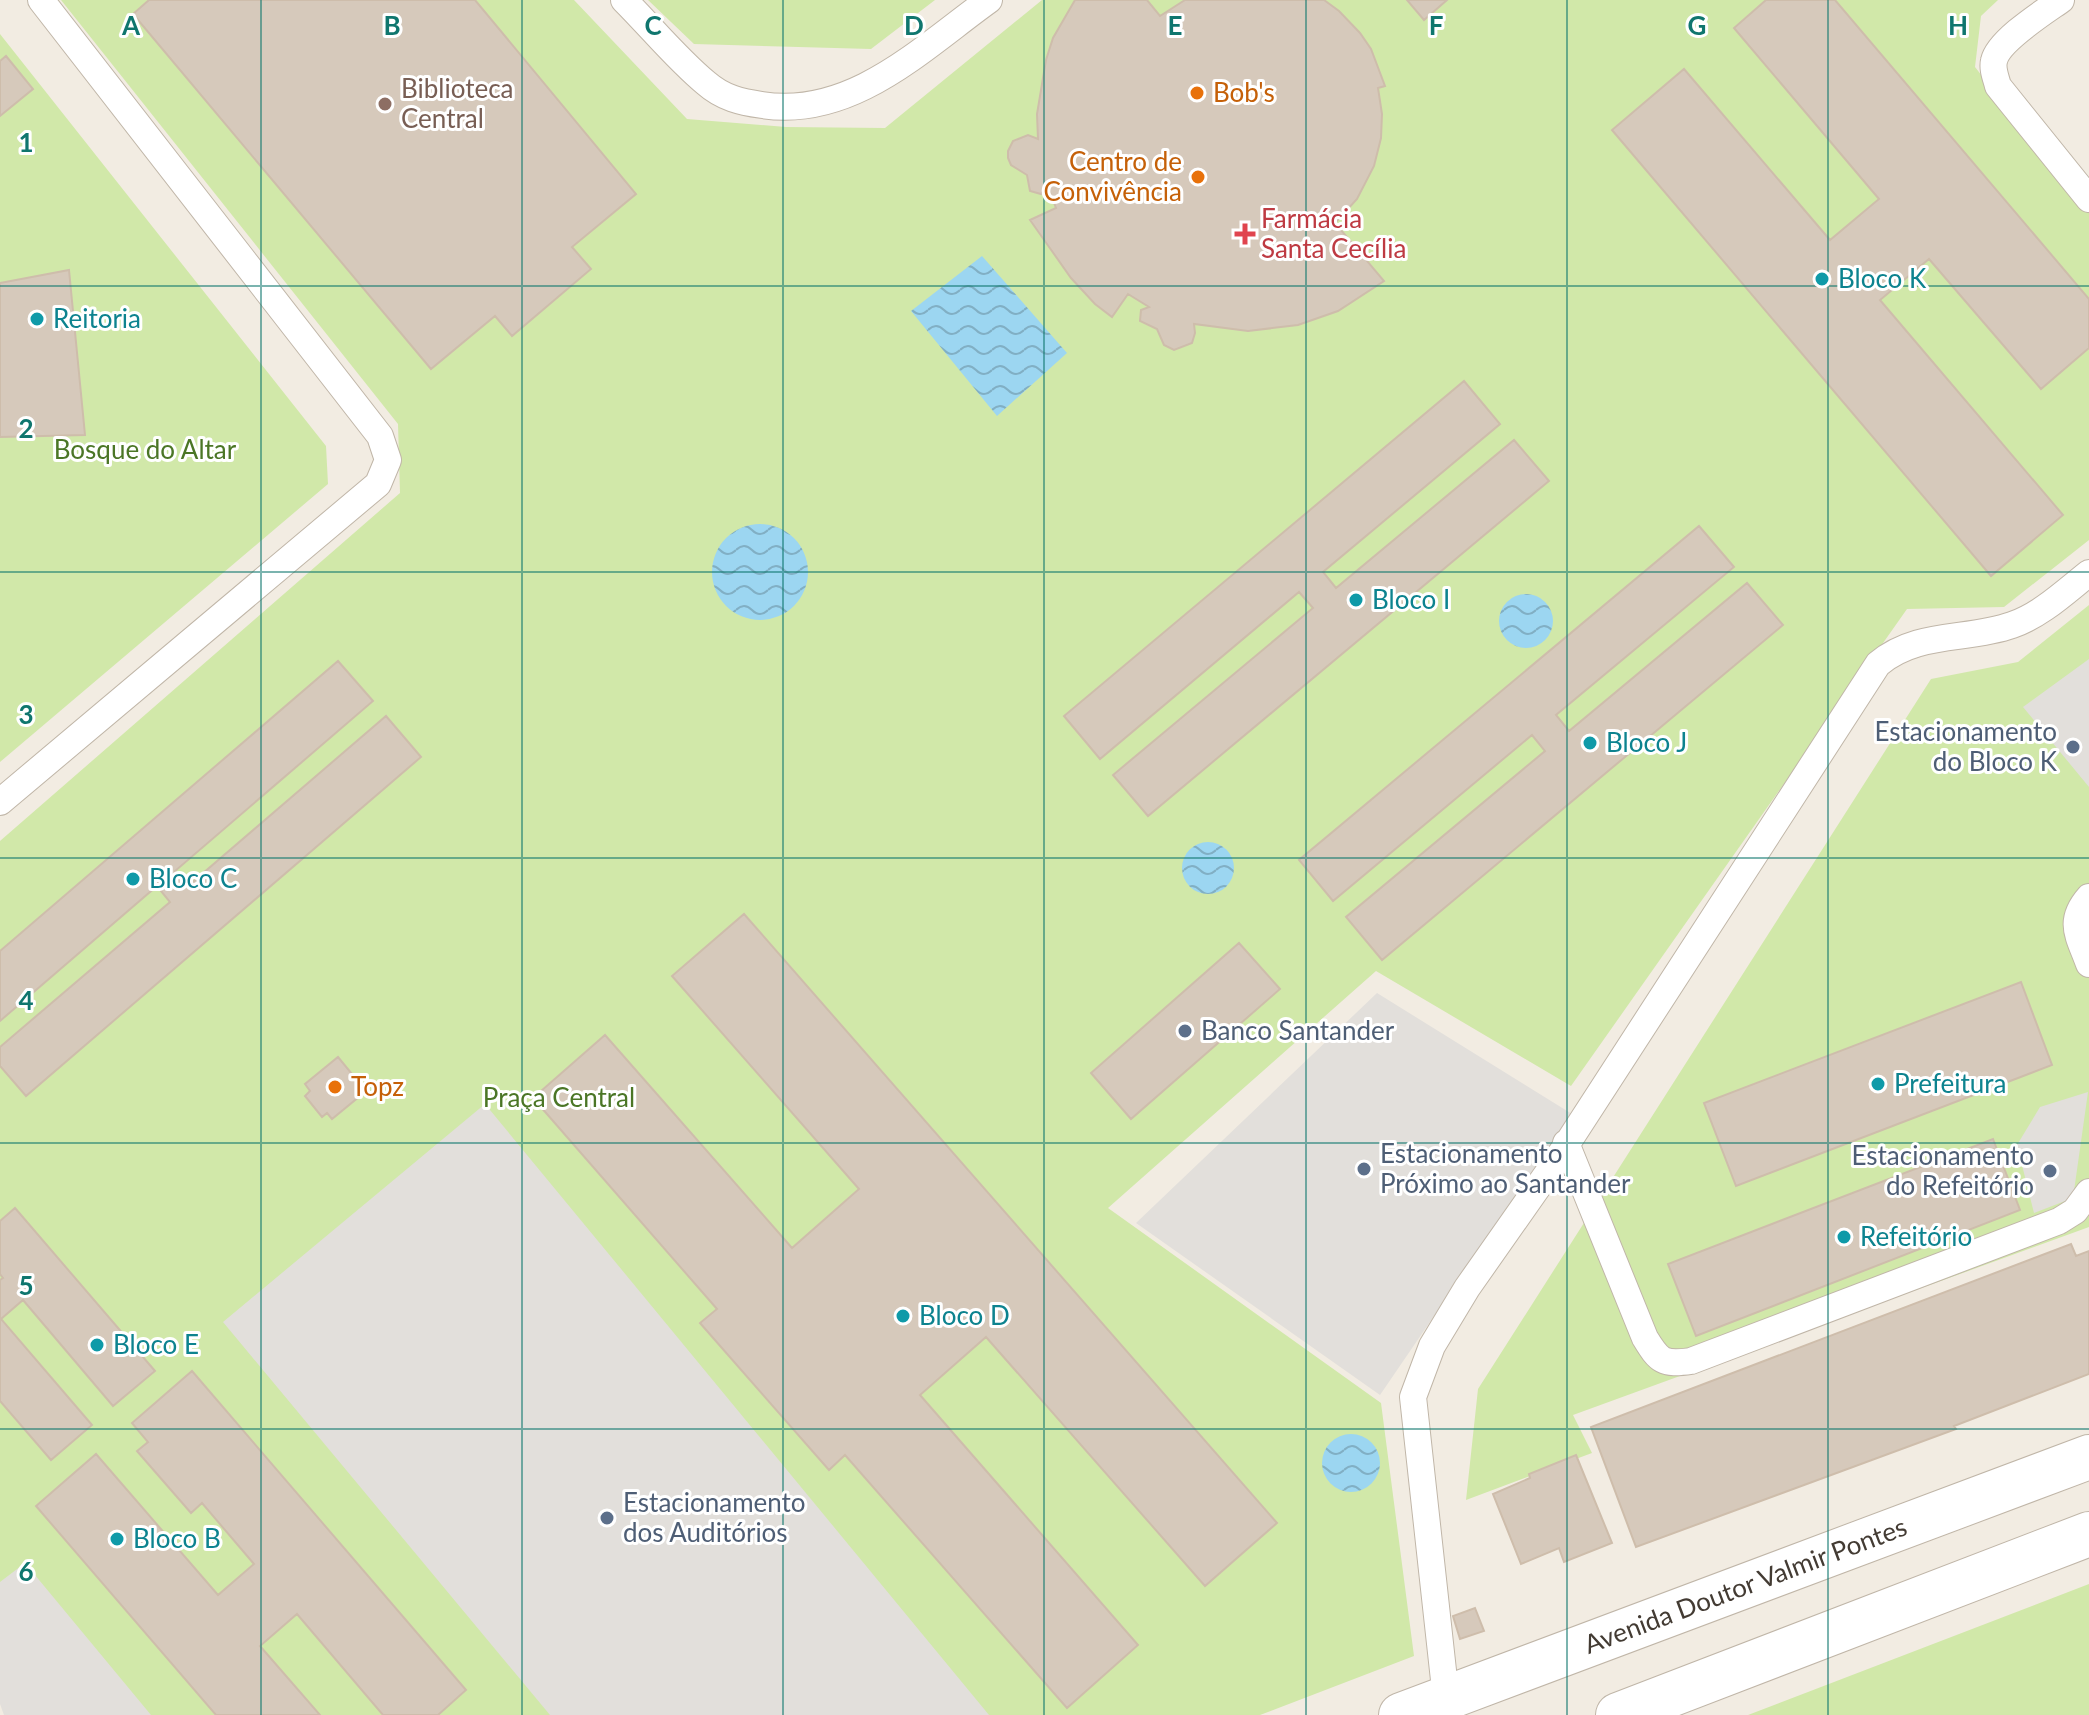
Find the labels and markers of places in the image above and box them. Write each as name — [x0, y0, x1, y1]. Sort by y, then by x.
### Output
place label: Biblioteca Central — [401, 72, 514, 134]
place label: Bob's — [1213, 76, 1275, 108]
marker: Bob's — [1188, 84, 1206, 102]
marker: Biblioteca Central — [376, 95, 394, 113]
place label: Centro de Convivência — [1043, 145, 1182, 207]
marker: Centro de Convivência — [1189, 168, 1207, 186]
place label: Farmácia Santa Cecília — [1261, 202, 1406, 264]
marker: Farmácia Santa Cecília — [1236, 225, 1254, 243]
place label: Bloco K — [1838, 262, 1927, 294]
marker: Bloco K — [1813, 270, 1831, 288]
place label: Reitoria — [53, 302, 141, 334]
marker: Reitoria — [28, 310, 46, 328]
place label: Bloco I — [1372, 583, 1450, 615]
marker: Bloco I — [1347, 591, 1365, 609]
place label: Estacionamento do Bloco K — [1874, 715, 2058, 777]
place label: Bloco J — [1606, 726, 1687, 758]
marker: Bloco J — [1581, 734, 1599, 752]
marker: Estacionamento do Bloco K — [2064, 738, 2082, 756]
place label: Bloco C — [149, 862, 237, 894]
marker: Bloco C — [124, 870, 142, 888]
place label: Banco Santander — [1201, 1014, 1395, 1046]
marker: Banco Santander — [1176, 1022, 1194, 1040]
place label: Prefeitura — [1894, 1067, 2007, 1099]
place label: Topz — [351, 1070, 404, 1102]
marker: Prefeitura — [1869, 1075, 1887, 1093]
marker: Topz — [326, 1078, 344, 1096]
place label: Estacionamento Próximo ao Santander — [1380, 1137, 1631, 1199]
place label: Estacionamento do Refeitório — [1851, 1139, 2034, 1201]
marker: Estacionamento Próximo ao Santander — [1355, 1160, 1373, 1178]
marker: Estacionamento do Refeitório — [2041, 1162, 2059, 1180]
place label: Refeitório — [1860, 1220, 1972, 1252]
marker: Refeitório — [1835, 1228, 1853, 1246]
place label: Bloco D — [919, 1299, 1010, 1331]
marker: Bloco D — [894, 1307, 912, 1325]
place label: Bloco E — [113, 1328, 199, 1360]
marker: Bloco E — [88, 1336, 106, 1354]
place label: Estacionamento dos Auditórios — [623, 1486, 806, 1548]
marker: Estacionamento dos Auditórios — [598, 1509, 616, 1527]
place label: Bloco B — [133, 1522, 221, 1554]
marker: Bloco B — [108, 1530, 126, 1548]

